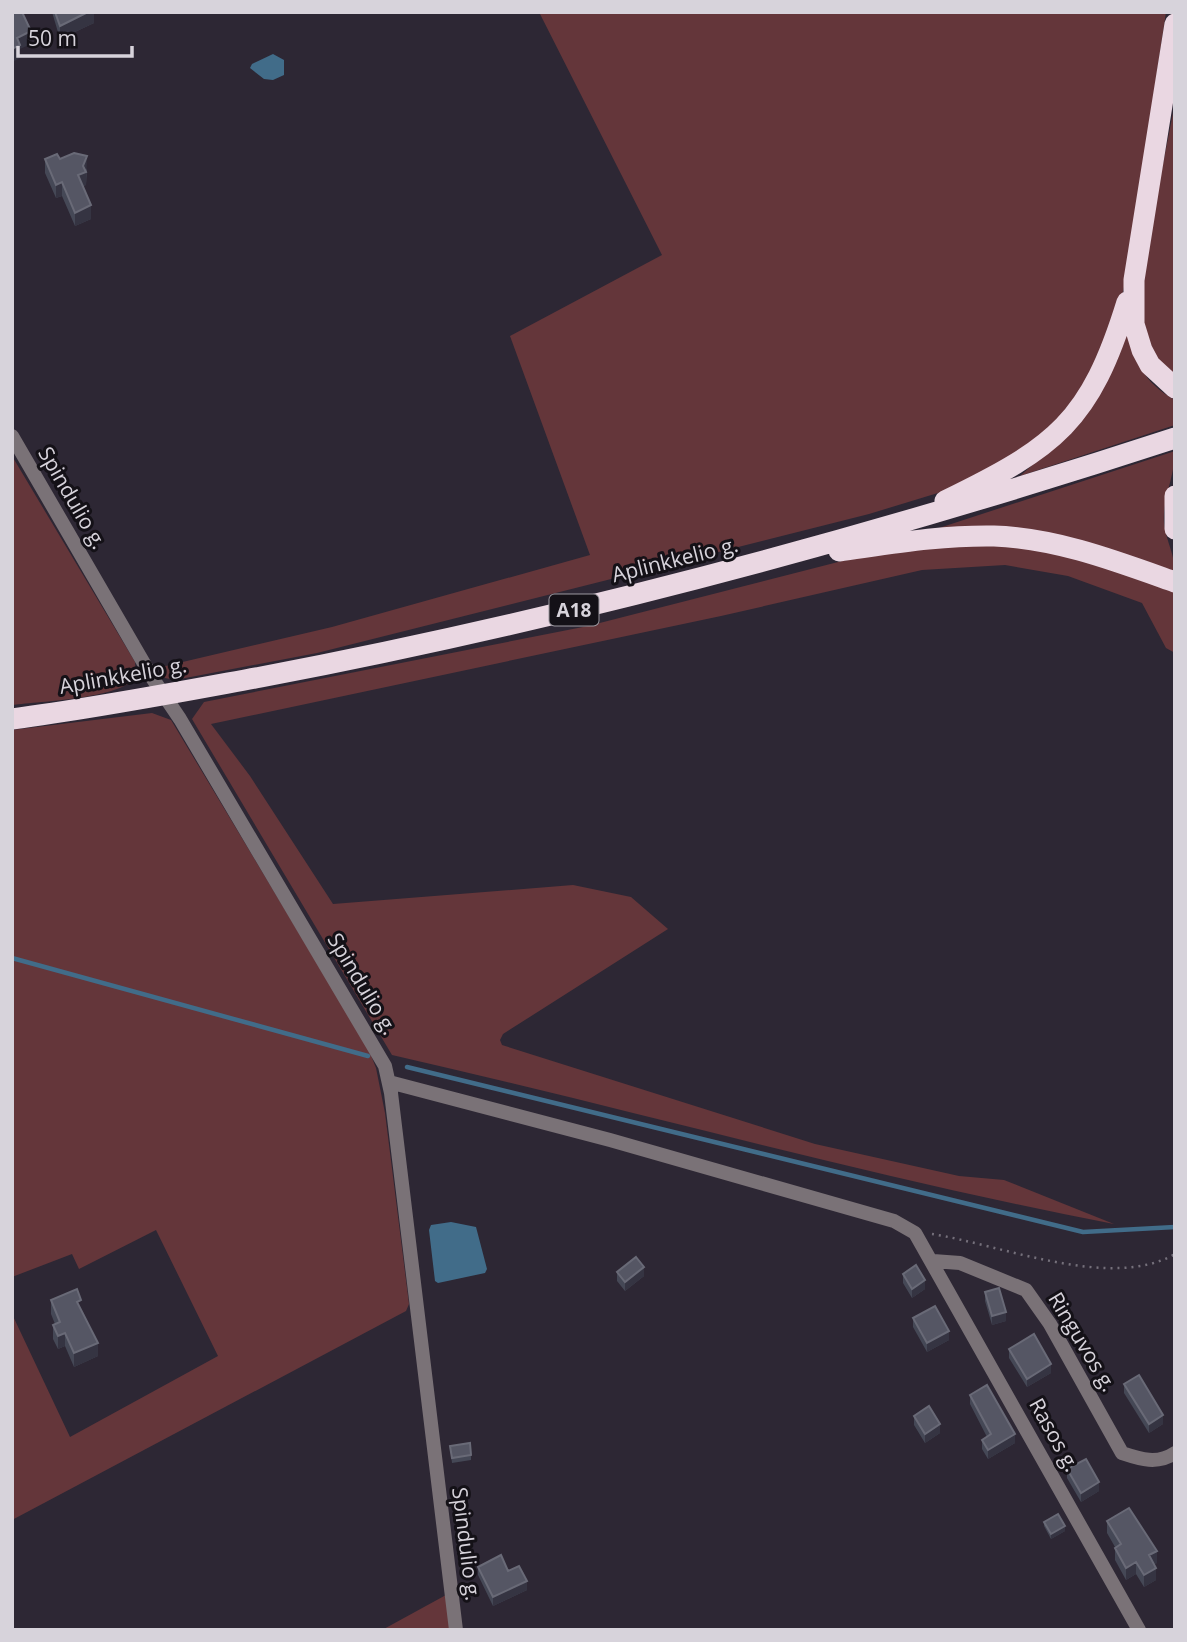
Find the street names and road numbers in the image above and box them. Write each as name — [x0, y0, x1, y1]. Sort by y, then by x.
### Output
street label: Spindulio g. — [32, 441, 113, 554]
street label: Aplinkkelio g. — [609, 530, 741, 588]
road number: A18 — [550, 594, 598, 625]
street label: Aplinkkelio g. — [57, 650, 189, 700]
street label: Spindulio g. — [322, 927, 404, 1040]
street label: Ringuvos g. — [1042, 1287, 1123, 1396]
street label: Rasos g. — [1023, 1393, 1086, 1476]
street label: Spindulio g. — [446, 1486, 488, 1602]

